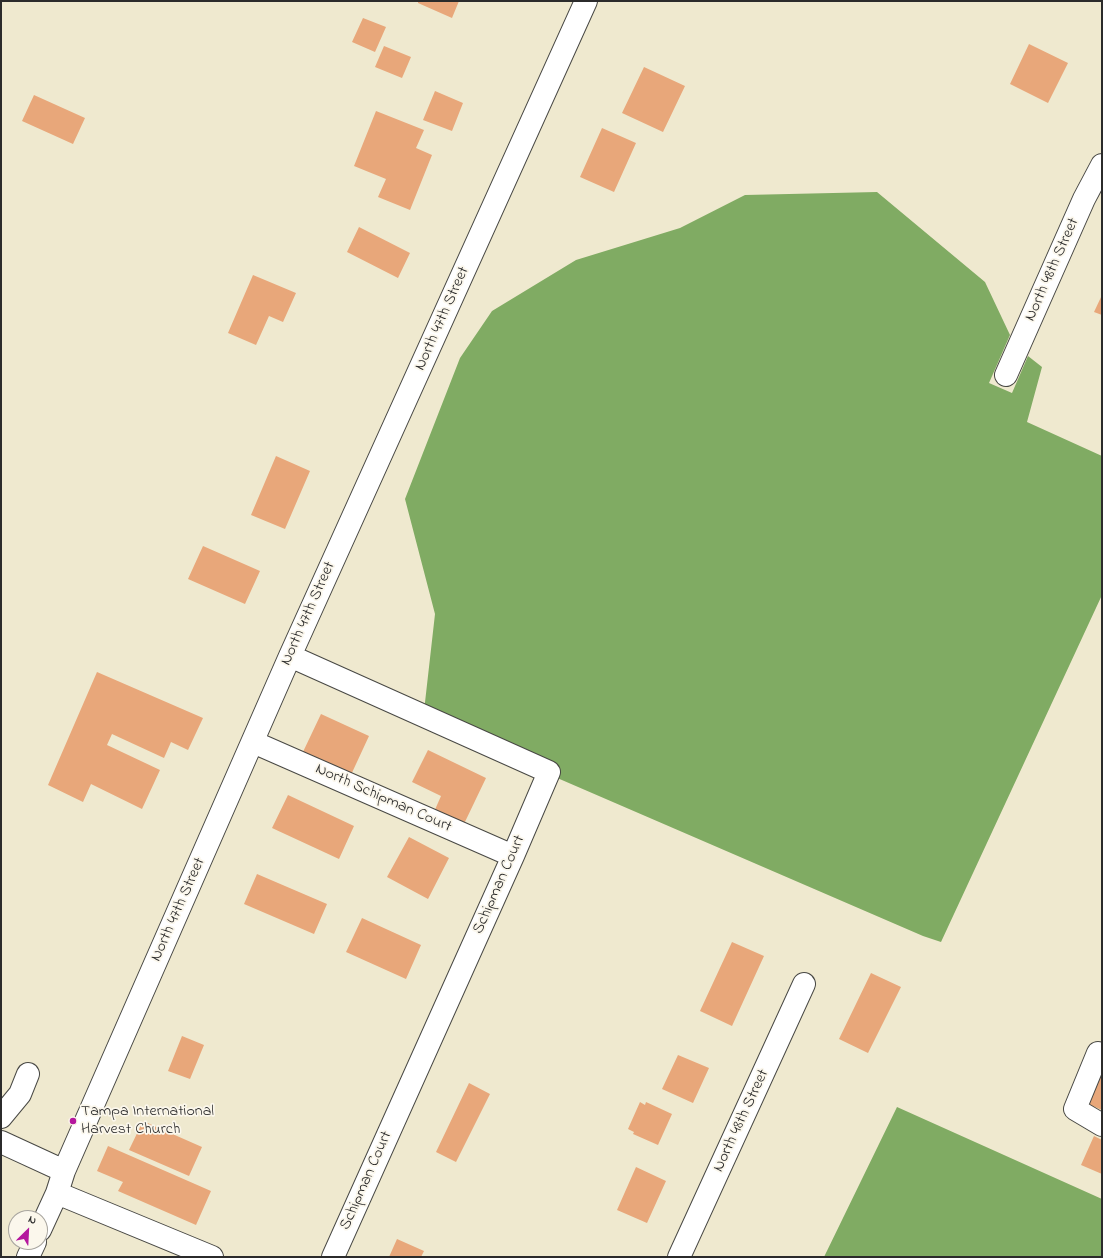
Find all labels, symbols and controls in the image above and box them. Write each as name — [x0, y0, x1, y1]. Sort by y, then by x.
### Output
street label: North 48th Street — [1022, 215, 1084, 325]
street label: North 47th Street — [412, 264, 474, 374]
street label: North 47th Street — [278, 559, 340, 669]
street label: North Schipman Court — [312, 760, 454, 838]
street label: Schipman Court — [470, 833, 530, 937]
street label: North 47th Street — [148, 855, 210, 965]
street label: North 48th Street — [710, 1067, 774, 1175]
place label: Tampa International Harvest Church — [81, 1102, 214, 1140]
marker: Tampa International Harvest Church — [68, 1116, 78, 1126]
street label: Schipman Court — [337, 1129, 397, 1233]
north arrow — [8, 1210, 48, 1250]
text: N — [26, 1211, 39, 1229]

